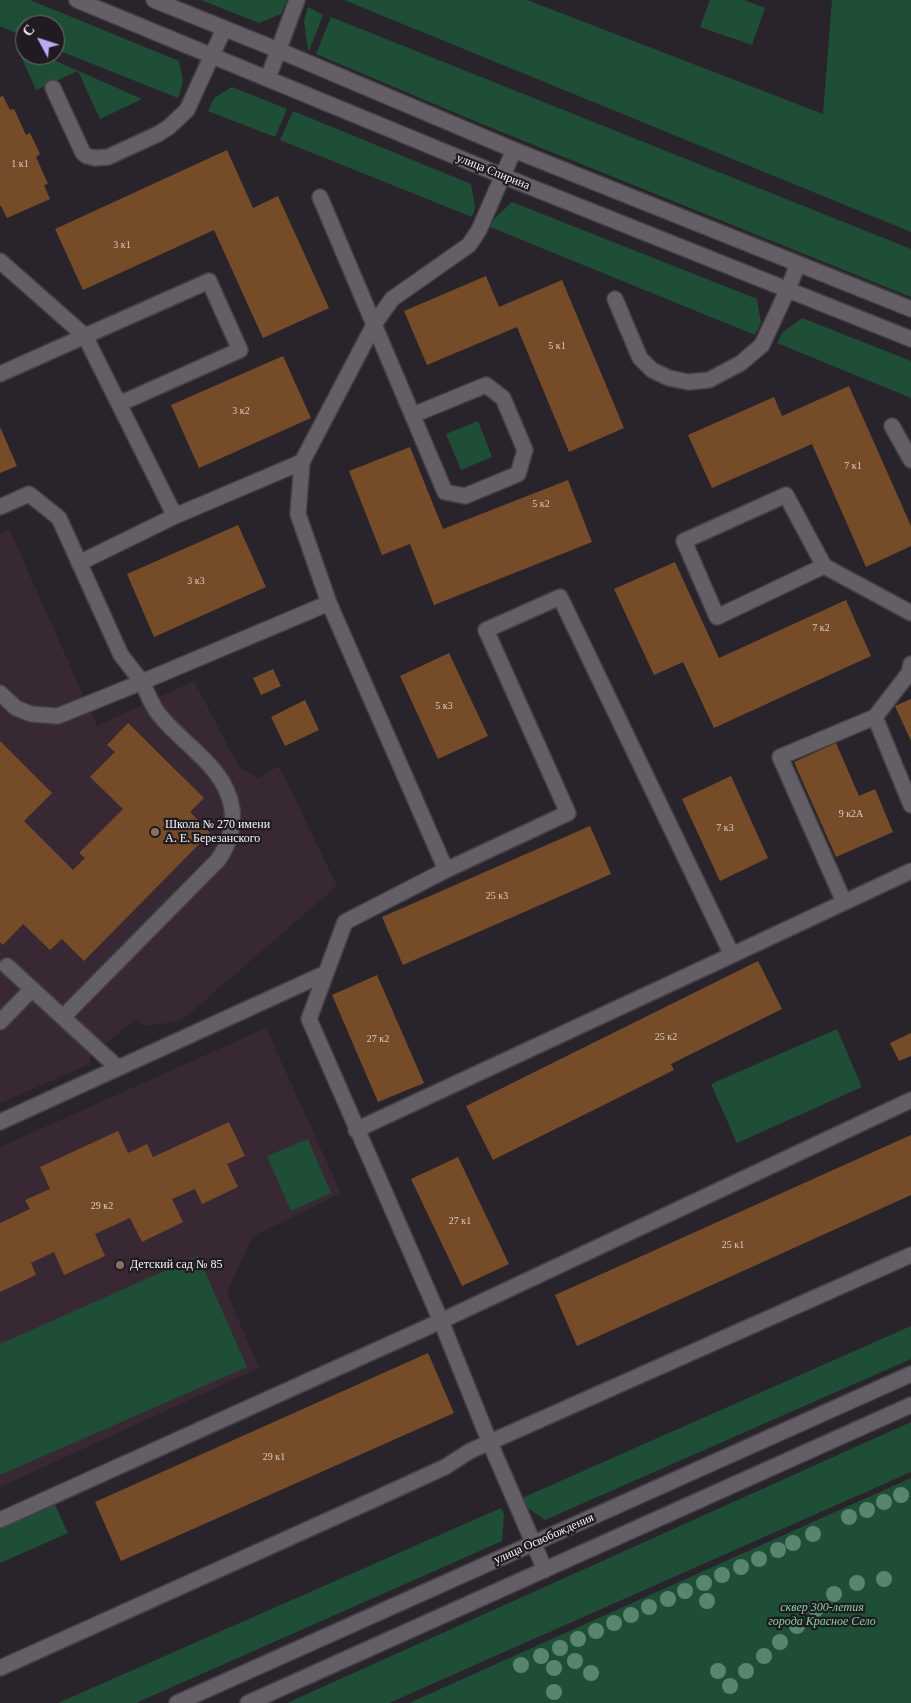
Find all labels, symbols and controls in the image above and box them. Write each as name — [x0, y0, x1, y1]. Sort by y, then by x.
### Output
north arrow — [15, 15, 65, 65]
text: С — [20, 22, 38, 39]
street label: улица Спирина — [454, 151, 532, 193]
house number: 1 к1 — [11, 158, 29, 170]
house number: 3 к1 — [113, 239, 131, 251]
house number: 5 к1 — [548, 340, 566, 352]
house number: 3 к2 — [232, 405, 250, 417]
house number: 7 к1 — [844, 460, 862, 472]
house number: 5 к2 — [532, 498, 550, 510]
house number: 3 к3 — [187, 575, 205, 587]
house number: 7 к2 — [812, 622, 830, 634]
house number: 5 к3 — [435, 700, 453, 712]
house number: 9 к2А — [839, 808, 863, 820]
place label: Школа № 270 имени А. Е. Березанского — [165, 818, 270, 846]
house number: 7 к3 — [716, 822, 734, 834]
marker: Школа № 270 имени А. Е. Березанского — [149, 826, 161, 838]
house number: 25 к3 — [486, 890, 508, 902]
house number: 25 к2 — [655, 1031, 677, 1043]
house number: 27 к2 — [367, 1033, 389, 1045]
house number: 29 к2 — [91, 1200, 113, 1212]
house number: 27 к1 — [449, 1215, 471, 1227]
house number: 25 к1 — [722, 1239, 744, 1251]
place label: Детский сад № 85 — [130, 1258, 222, 1272]
marker: Детский сад № 85 — [114, 1259, 126, 1271]
house number: 29 к1 — [263, 1451, 285, 1463]
street label: улица Освобождения — [492, 1510, 596, 1568]
park label: сквер 300-летия города Красное Село — [768, 1601, 876, 1629]

